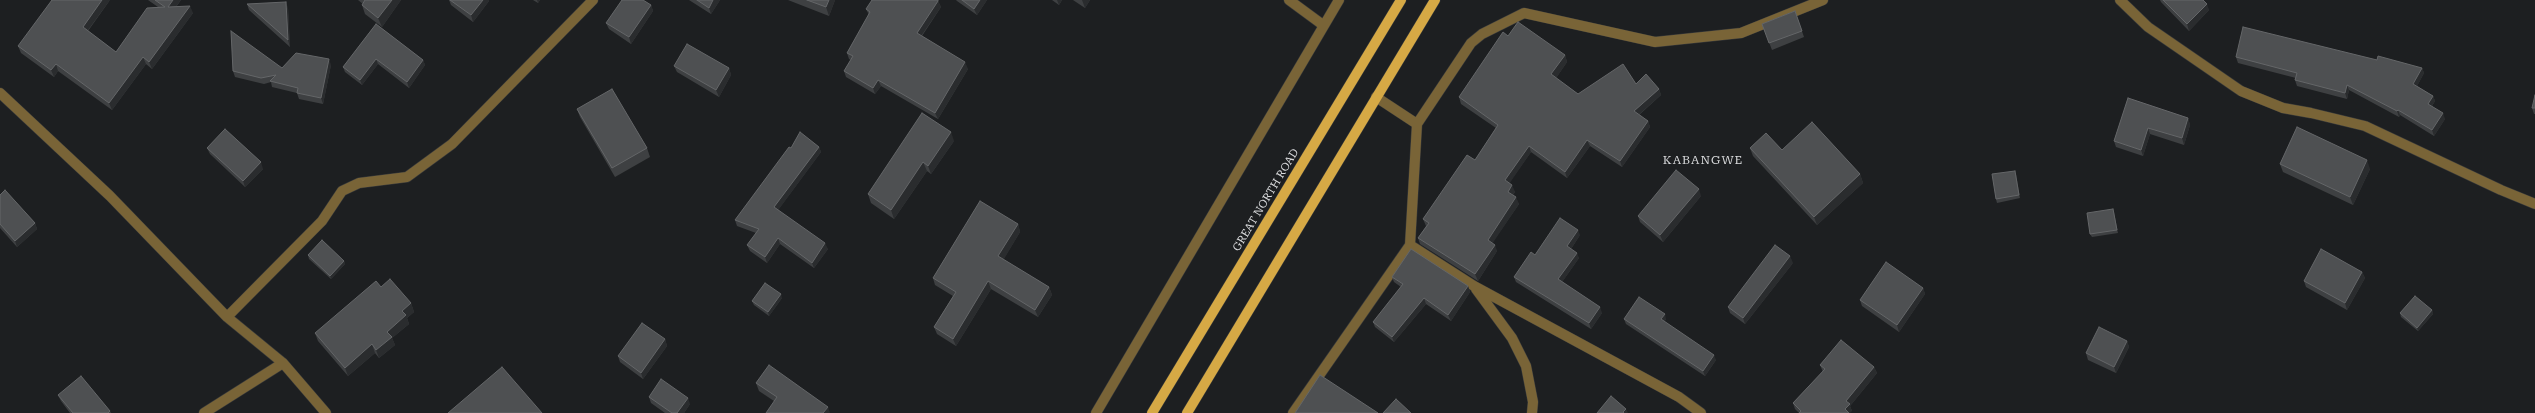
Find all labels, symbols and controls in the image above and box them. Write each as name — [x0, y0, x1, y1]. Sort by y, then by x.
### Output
street label: GREAT NORTH ROAD — [1230, 146, 1302, 254]
district label: KABANGWE — [1663, 153, 1743, 167]

